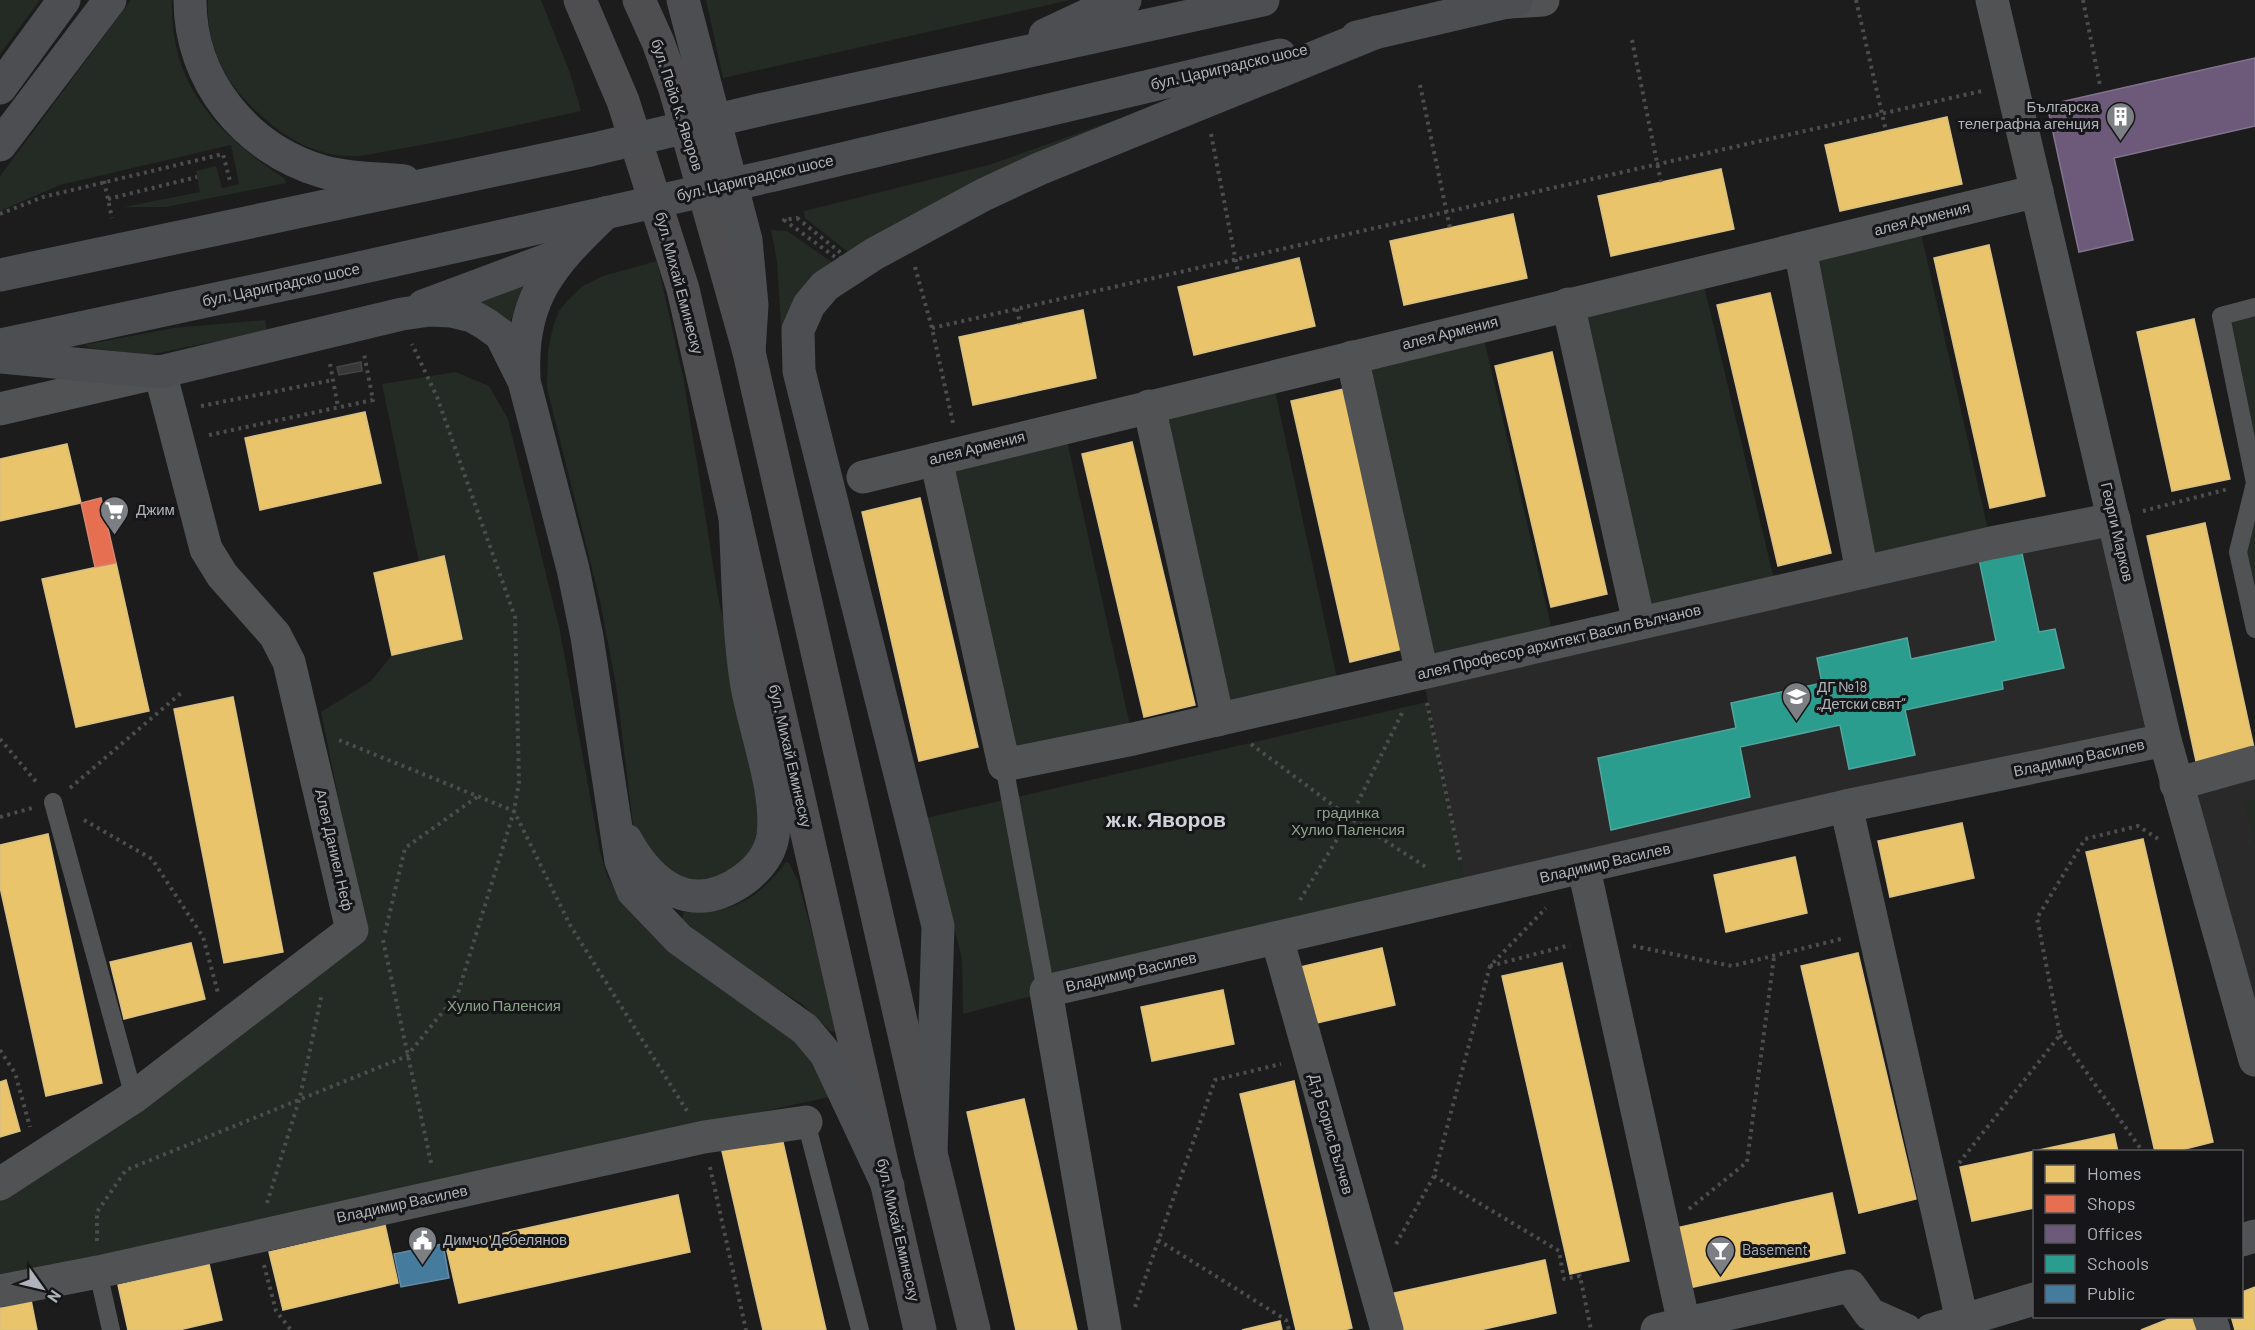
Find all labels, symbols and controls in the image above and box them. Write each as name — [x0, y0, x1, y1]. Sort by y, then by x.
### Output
street label: бул. Пейо К. Яворов — [648, 36, 708, 173]
street label: бул. Цариградско шосе — [1149, 39, 1309, 93]
place label: Българска телеграфна агенция — [1958, 97, 2100, 132]
building icon: Българска телеграфна агенция — [2104, 100, 2136, 142]
street label: бул. Цариградско шосе — [675, 150, 835, 204]
street label: алея Армения — [1872, 197, 1972, 239]
street label: бул. Михай Еминеску — [652, 210, 708, 356]
street label: бул. Цариградско шосе — [200, 259, 361, 310]
street label: алея Армения — [1400, 311, 1500, 353]
street label: алея Армения — [927, 426, 1027, 468]
street label: Георги Марков — [2098, 480, 2138, 583]
supermarket icon: Джим — [99, 494, 131, 536]
place label: Джим — [136, 500, 175, 518]
street label: алея Професор архитект Васил Вълчанов — [1415, 600, 1702, 682]
place label: ДГ №18 „Детски свят“ — [1817, 677, 1906, 712]
school or university icon: ДГ №18 „Детски свят“ — [1780, 680, 1812, 722]
street label: бул. Михай Еминеску — [766, 682, 816, 830]
street label: Владимир Василев — [2012, 734, 2146, 780]
street label: Алея Даниел Неф — [312, 787, 358, 912]
park label: градинка Хулио Паленсия — [1291, 803, 1405, 838]
district label: ж.к. Яворов — [1105, 806, 1226, 831]
street label: Владимир Василев — [1538, 838, 1672, 886]
street label: Владимир Василев — [1064, 947, 1198, 995]
park label: Хулио Паленсия — [447, 996, 561, 1014]
street label: Д-р Борис Вълчев — [1306, 1071, 1358, 1196]
legend — [2033, 1150, 2243, 1318]
street label: бул. Михай Еминеску — [874, 1156, 924, 1304]
text: Homes — [2087, 1162, 2141, 1184]
street label: Владимир Василев — [335, 1180, 469, 1226]
text: Shops — [2087, 1192, 2136, 1214]
text: Offices — [2087, 1222, 2143, 1244]
public building icon: Димчо Дебелянов — [406, 1224, 438, 1266]
place label: Димчо Дебелянов — [443, 1230, 567, 1248]
bar icon: Basement — [1705, 1234, 1737, 1276]
place label: Basement — [1742, 1240, 1808, 1258]
text: Schools — [2087, 1252, 2149, 1274]
north arrow — [12, 1258, 72, 1318]
text: Public — [2087, 1282, 2135, 1304]
text: N — [44, 1287, 66, 1306]

